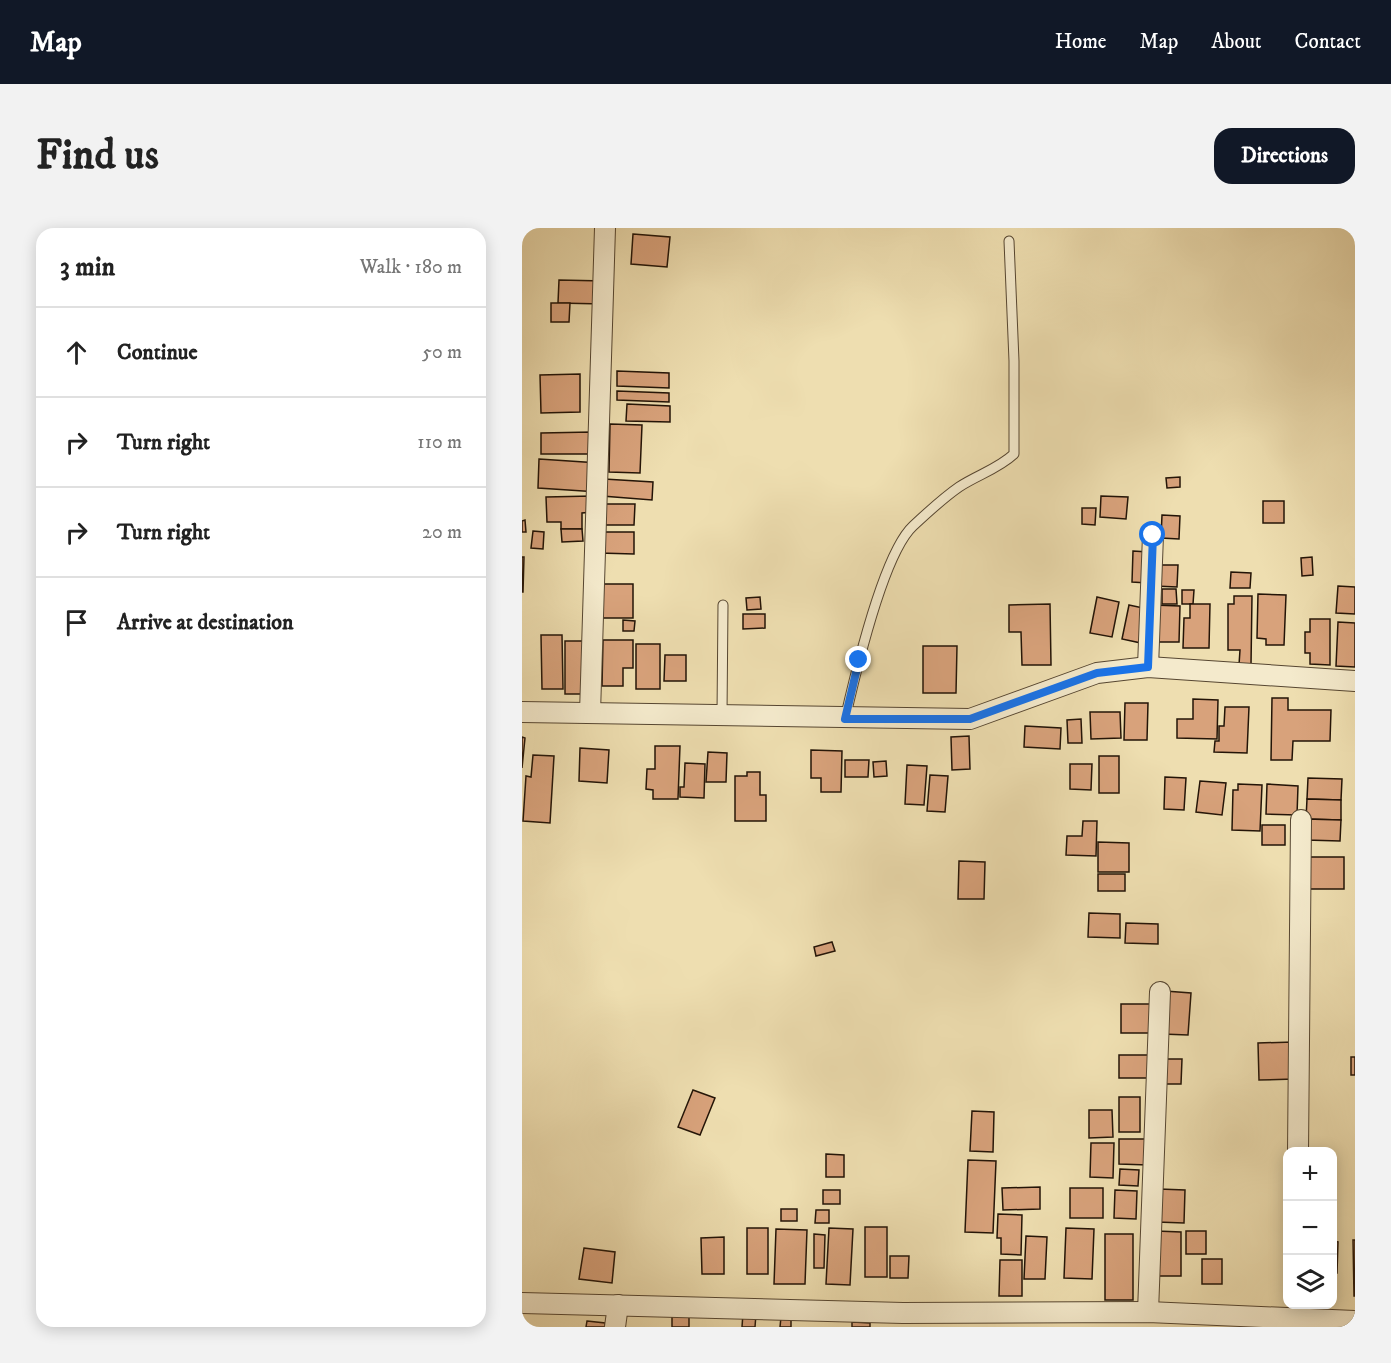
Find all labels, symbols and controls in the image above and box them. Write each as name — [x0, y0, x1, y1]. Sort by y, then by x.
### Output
text: Map — [30, 25, 82, 60]
text: Home — [1055, 29, 1107, 55]
text: Map — [1140, 29, 1178, 55]
text: About — [1211, 29, 1262, 55]
text: Contact — [1295, 29, 1361, 55]
button: Directions — [1214, 128, 1355, 184]
text: Find us — [36, 130, 159, 182]
text: 3 min — [60, 251, 115, 284]
text: Walk · 180 m — [360, 255, 462, 280]
icon: ahead — [60, 336, 93, 369]
text: Continue — [117, 339, 198, 366]
text: 50 m — [422, 340, 462, 365]
icon: right — [60, 426, 93, 459]
text: Turn right — [117, 429, 210, 456]
text: 110 m — [417, 430, 462, 455]
icon: right — [60, 516, 93, 549]
text: Turn right — [117, 519, 210, 546]
text: 20 m — [422, 520, 462, 545]
route start — [1139, 521, 1165, 547]
icon: arrive — [60, 606, 93, 639]
text: Arrive at destination — [117, 609, 294, 636]
route end — [845, 646, 871, 672]
map controls — [1283, 1147, 1337, 1309]
button: + — [1283, 1147, 1337, 1201]
button: − — [1283, 1201, 1337, 1255]
button: layers — [1283, 1255, 1337, 1309]

